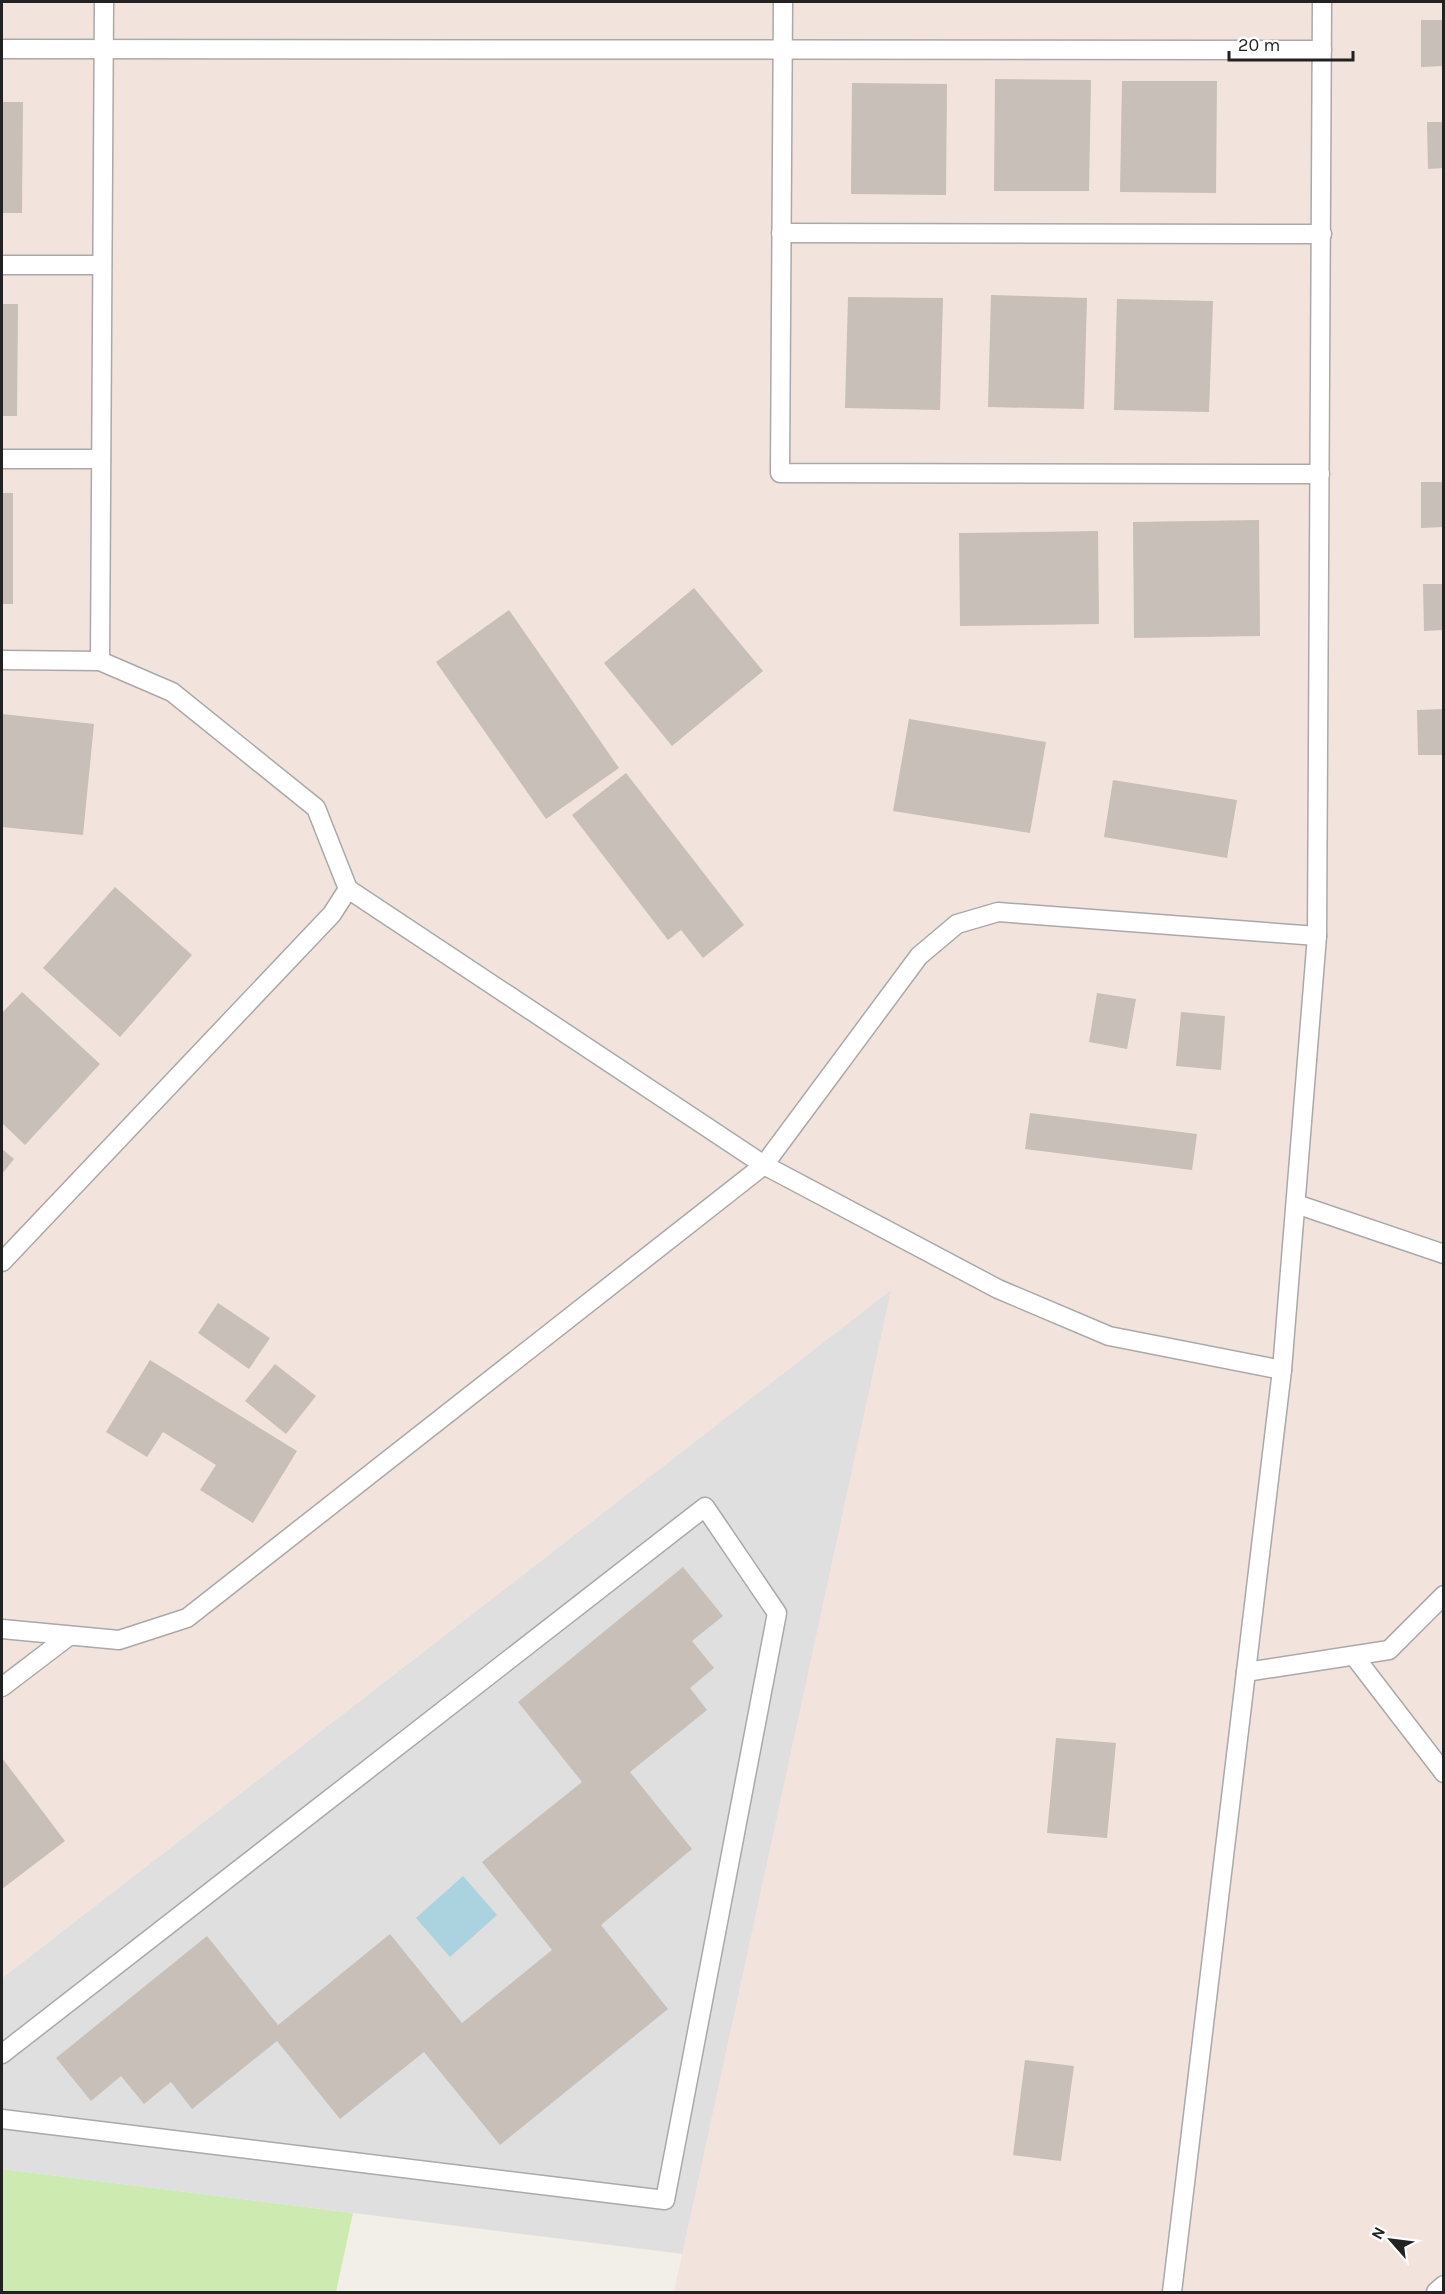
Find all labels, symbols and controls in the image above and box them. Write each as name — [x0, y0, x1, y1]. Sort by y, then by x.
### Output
scale bar — [1229, 24, 1354, 62]
text: 20 m — [1238, 34, 1280, 56]
north arrow — [1361, 2210, 1421, 2270]
text: N — [1367, 2224, 1389, 2243]

